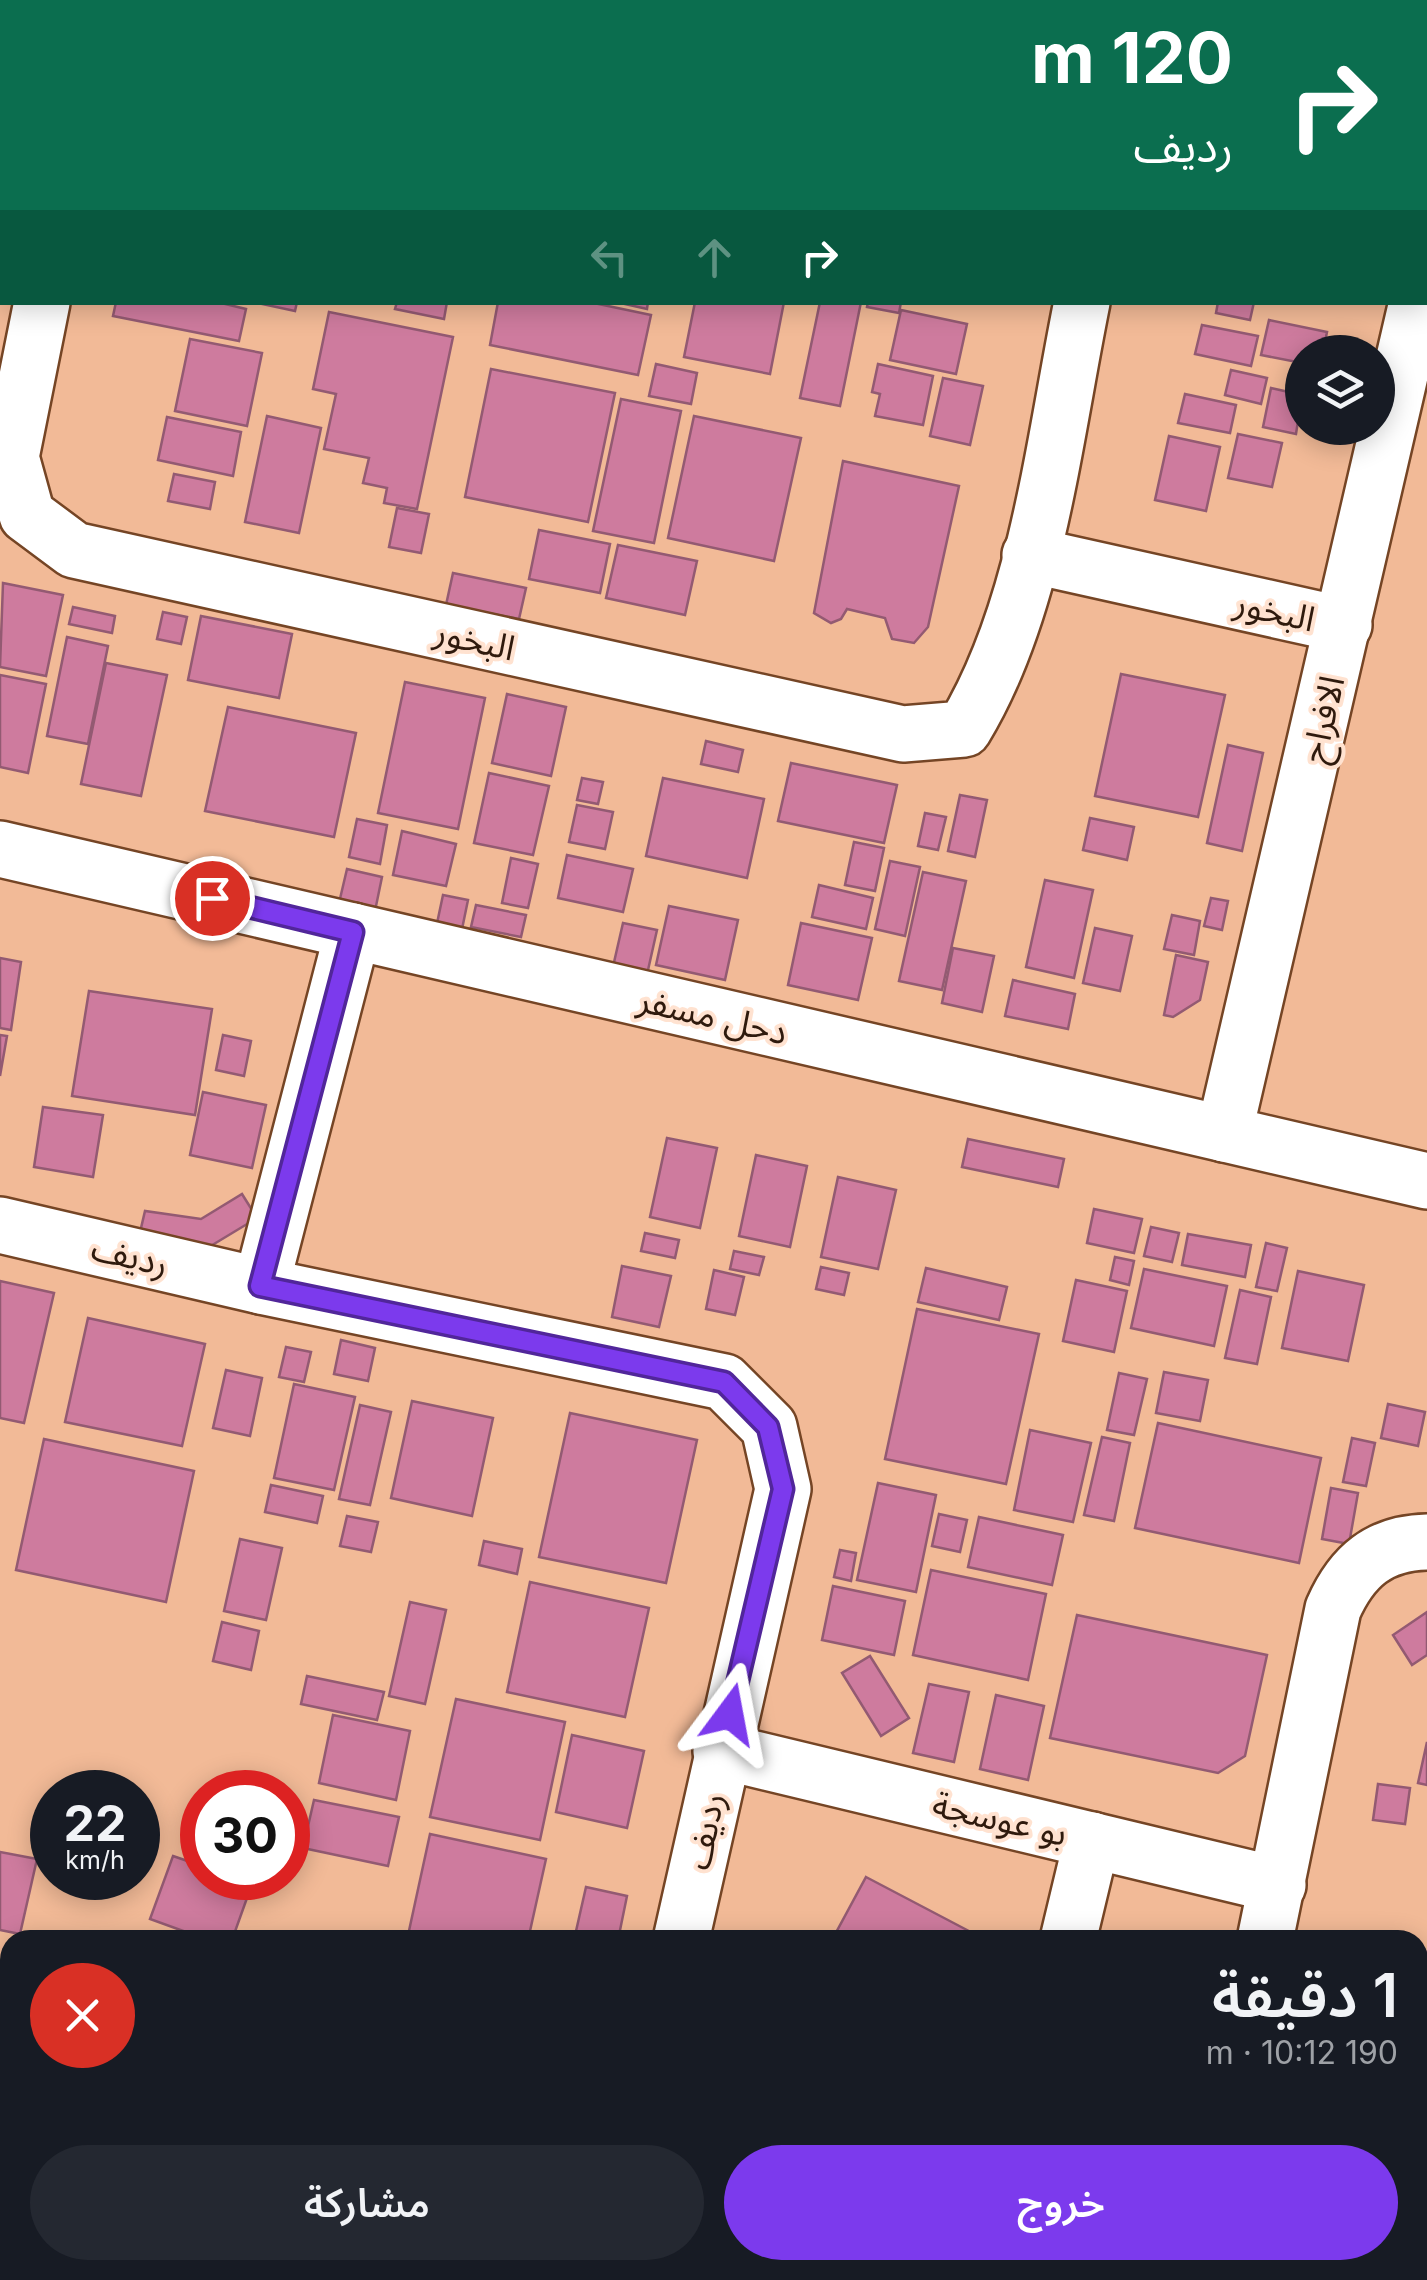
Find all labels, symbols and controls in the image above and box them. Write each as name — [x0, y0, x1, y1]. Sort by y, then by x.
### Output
text: 120 m — [1031, 15, 1233, 100]
icon: right — [1268, 40, 1398, 170]
text: رديف — [1134, 118, 1233, 173]
icon: left — [582, 230, 637, 285]
icon: ahead — [687, 230, 742, 285]
icon: right — [792, 230, 847, 285]
map controls — [1285, 335, 1395, 445]
button: layers — [1285, 335, 1395, 445]
street label: البخور — [1230, 580, 1319, 641]
street label: البخور — [430, 609, 519, 670]
street label: الافراح — [1292, 671, 1358, 768]
pin — [170, 856, 255, 941]
icon: arrive — [185, 871, 240, 926]
street label: دحل مسفر — [633, 977, 792, 1053]
street label: رديف — [87, 1226, 172, 1285]
position arrow — [678, 1662, 782, 1766]
speed limit sign: 30 — [180, 1770, 310, 1900]
street label: بو عوسجة — [929, 1782, 1071, 1854]
street label: رديف — [675, 1789, 734, 1873]
text: 22 — [64, 1793, 127, 1853]
text: km/h — [65, 1845, 125, 1875]
text: 1 دقيقة — [1212, 1959, 1398, 2031]
button: close — [30, 1963, 135, 2068]
text: 190 m · 10:12 — [1206, 2033, 1398, 2072]
button: مشاركة — [30, 2145, 704, 2260]
button: خروج — [724, 2145, 1398, 2260]

